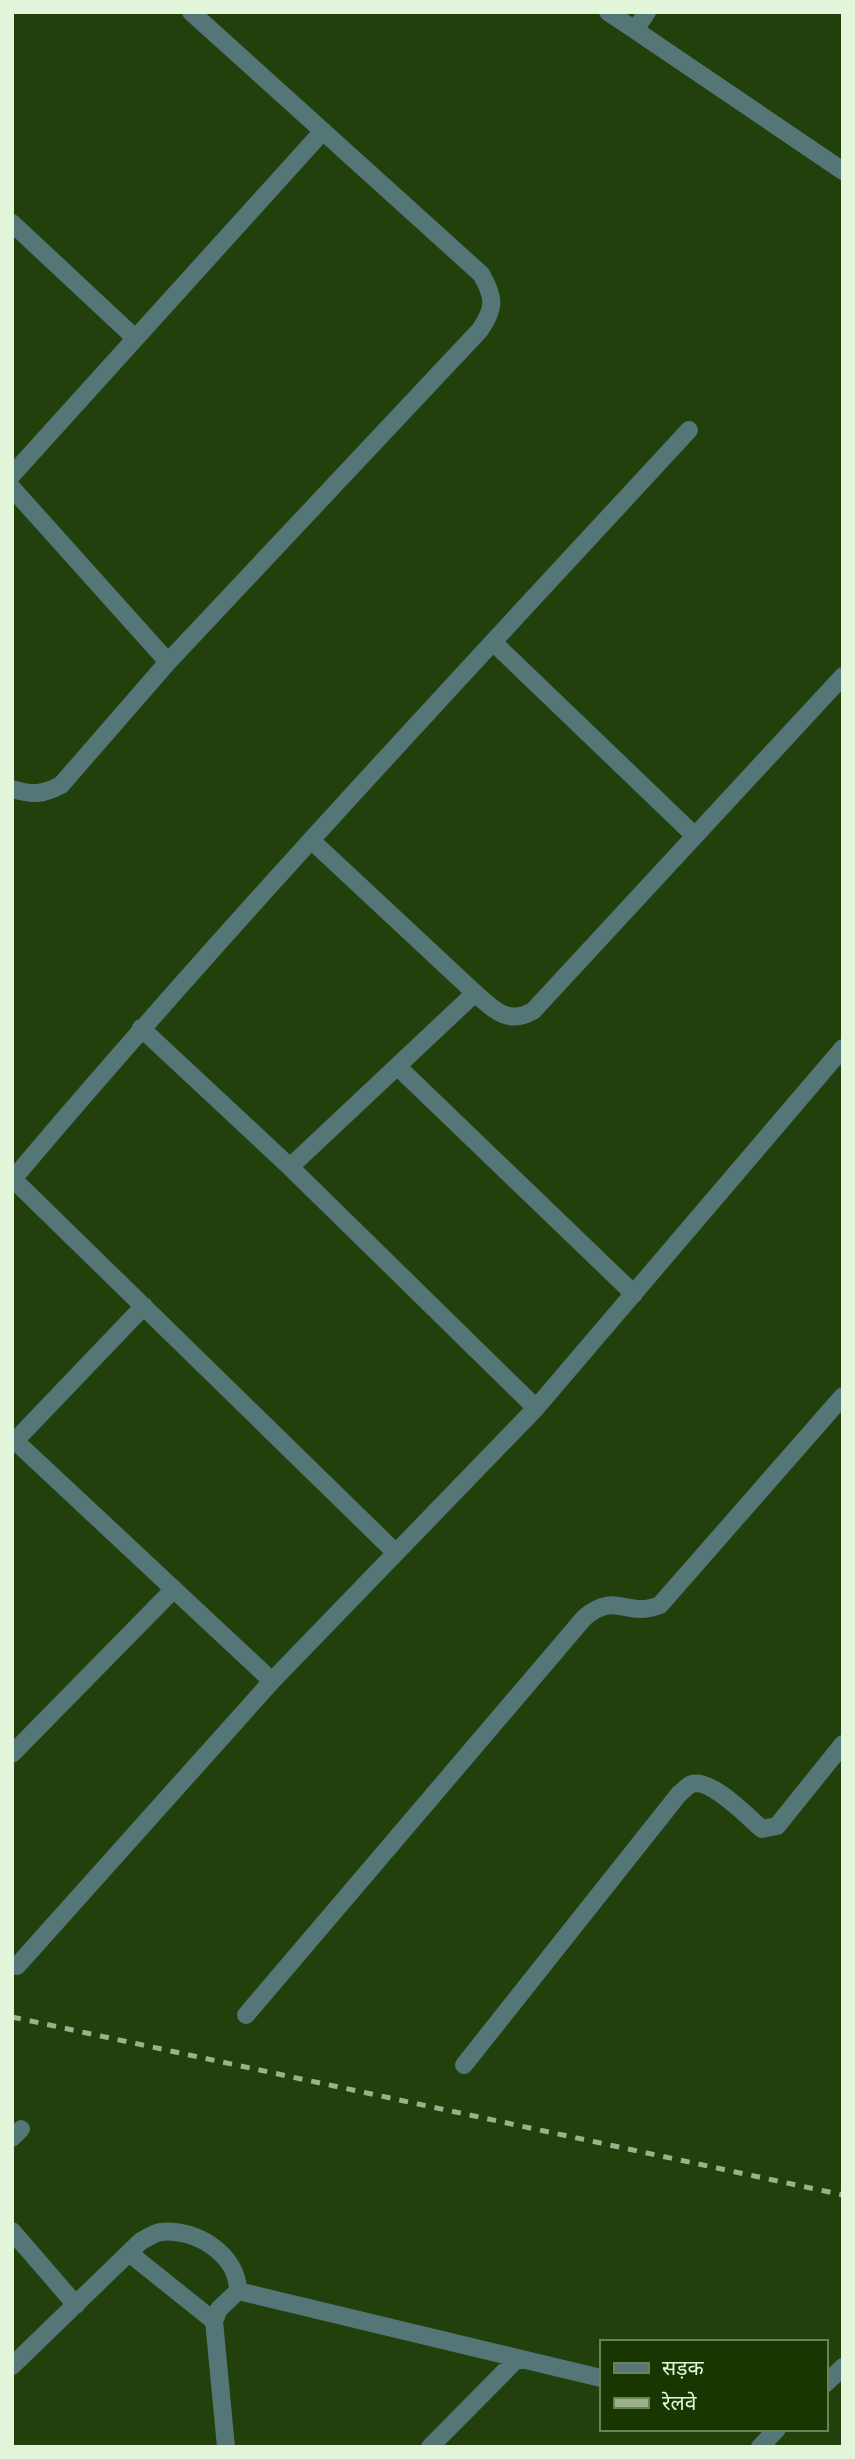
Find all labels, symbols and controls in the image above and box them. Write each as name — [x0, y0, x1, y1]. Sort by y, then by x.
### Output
legend — [600, 2340, 827, 2431]
text: सड़क — [662, 2354, 704, 2379]
text: रेलवे — [661, 2389, 697, 2414]

